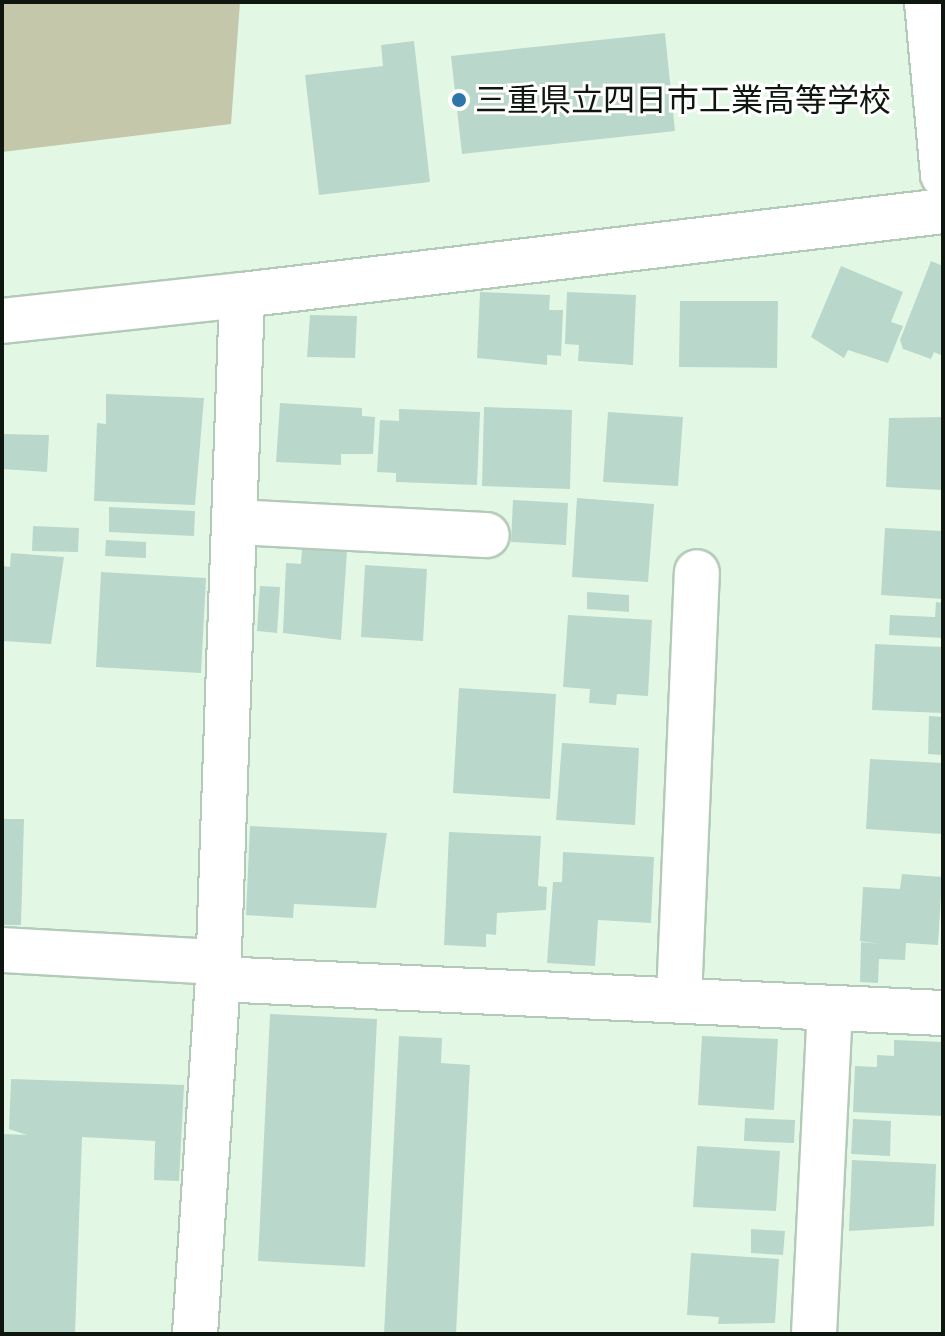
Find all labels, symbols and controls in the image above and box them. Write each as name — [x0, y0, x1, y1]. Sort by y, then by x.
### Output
place label: 三重県立四日市工業高等学校 — [475, 81, 891, 119]
marker: 三重県立四日市工業高等学校 — [450, 91, 468, 109]

